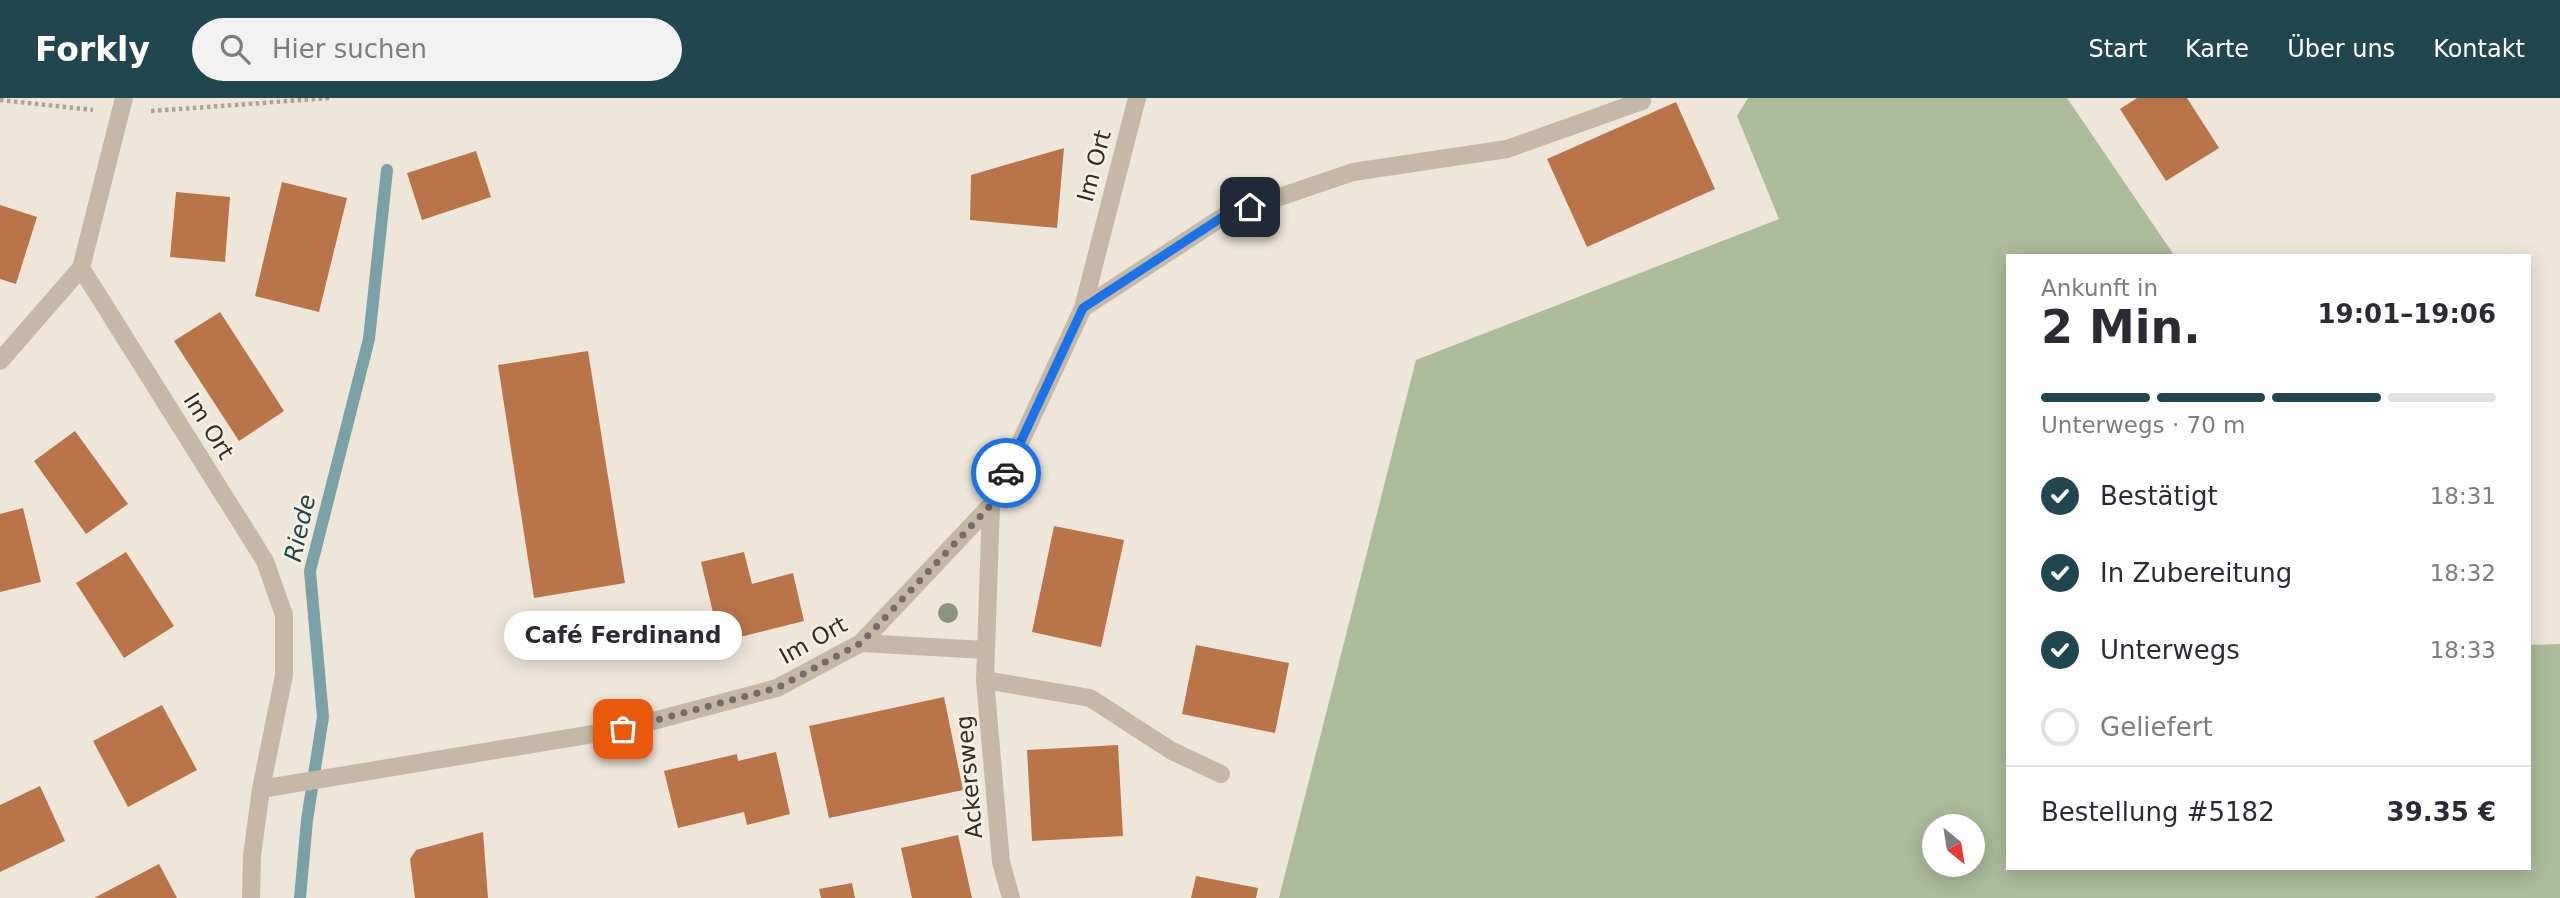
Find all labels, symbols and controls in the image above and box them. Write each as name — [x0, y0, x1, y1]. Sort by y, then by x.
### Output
search box — [192, 18, 682, 81]
text: Forkly — [35, 30, 150, 69]
icon: search — [216, 30, 254, 68]
text: Hier suchen — [272, 34, 427, 64]
text: Start — [2088, 35, 2147, 63]
text: Karte — [2185, 35, 2249, 63]
text: Über uns — [2287, 35, 2395, 63]
text: Kontakt — [2433, 35, 2525, 63]
street label: Im Ort — [1072, 127, 1116, 205]
pin — [1220, 177, 1280, 237]
icon: home — [1231, 188, 1269, 226]
text: Ankunft in — [2041, 275, 2158, 301]
text: 19:01–19:06 — [2317, 299, 2496, 329]
text: 2 Min. — [2041, 300, 2201, 354]
street label: Im Ort — [179, 388, 239, 464]
text: Unterwegs · 70 m — [2041, 412, 2246, 438]
courier — [971, 438, 1041, 508]
icon: car — [987, 454, 1025, 492]
icon: check — [2041, 477, 2079, 515]
text: Bestätigt — [2100, 481, 2218, 511]
text: 18:31 — [2430, 483, 2496, 509]
water label: Riede — [279, 492, 321, 564]
icon: check — [2041, 554, 2079, 592]
text: In Zubereitung — [2100, 558, 2292, 588]
text: 18:32 — [2430, 560, 2496, 586]
callout: Café Ferdinand — [504, 610, 742, 659]
street label: Im Ort — [775, 611, 851, 669]
text: Café Ferdinand — [525, 622, 721, 648]
icon: check — [2041, 631, 2079, 669]
text: Unterwegs — [2100, 635, 2240, 665]
text: 18:33 — [2430, 637, 2496, 663]
pin — [593, 699, 653, 759]
icon: bag — [604, 710, 642, 748]
text: Geliefert — [2100, 712, 2213, 742]
street label: Ackersweg — [951, 714, 987, 840]
text: Bestellung #5182 — [2041, 797, 2275, 827]
text: 39.35 € — [2387, 797, 2496, 827]
north arrow — [1922, 814, 1984, 877]
map controls — [1922, 814, 1985, 877]

